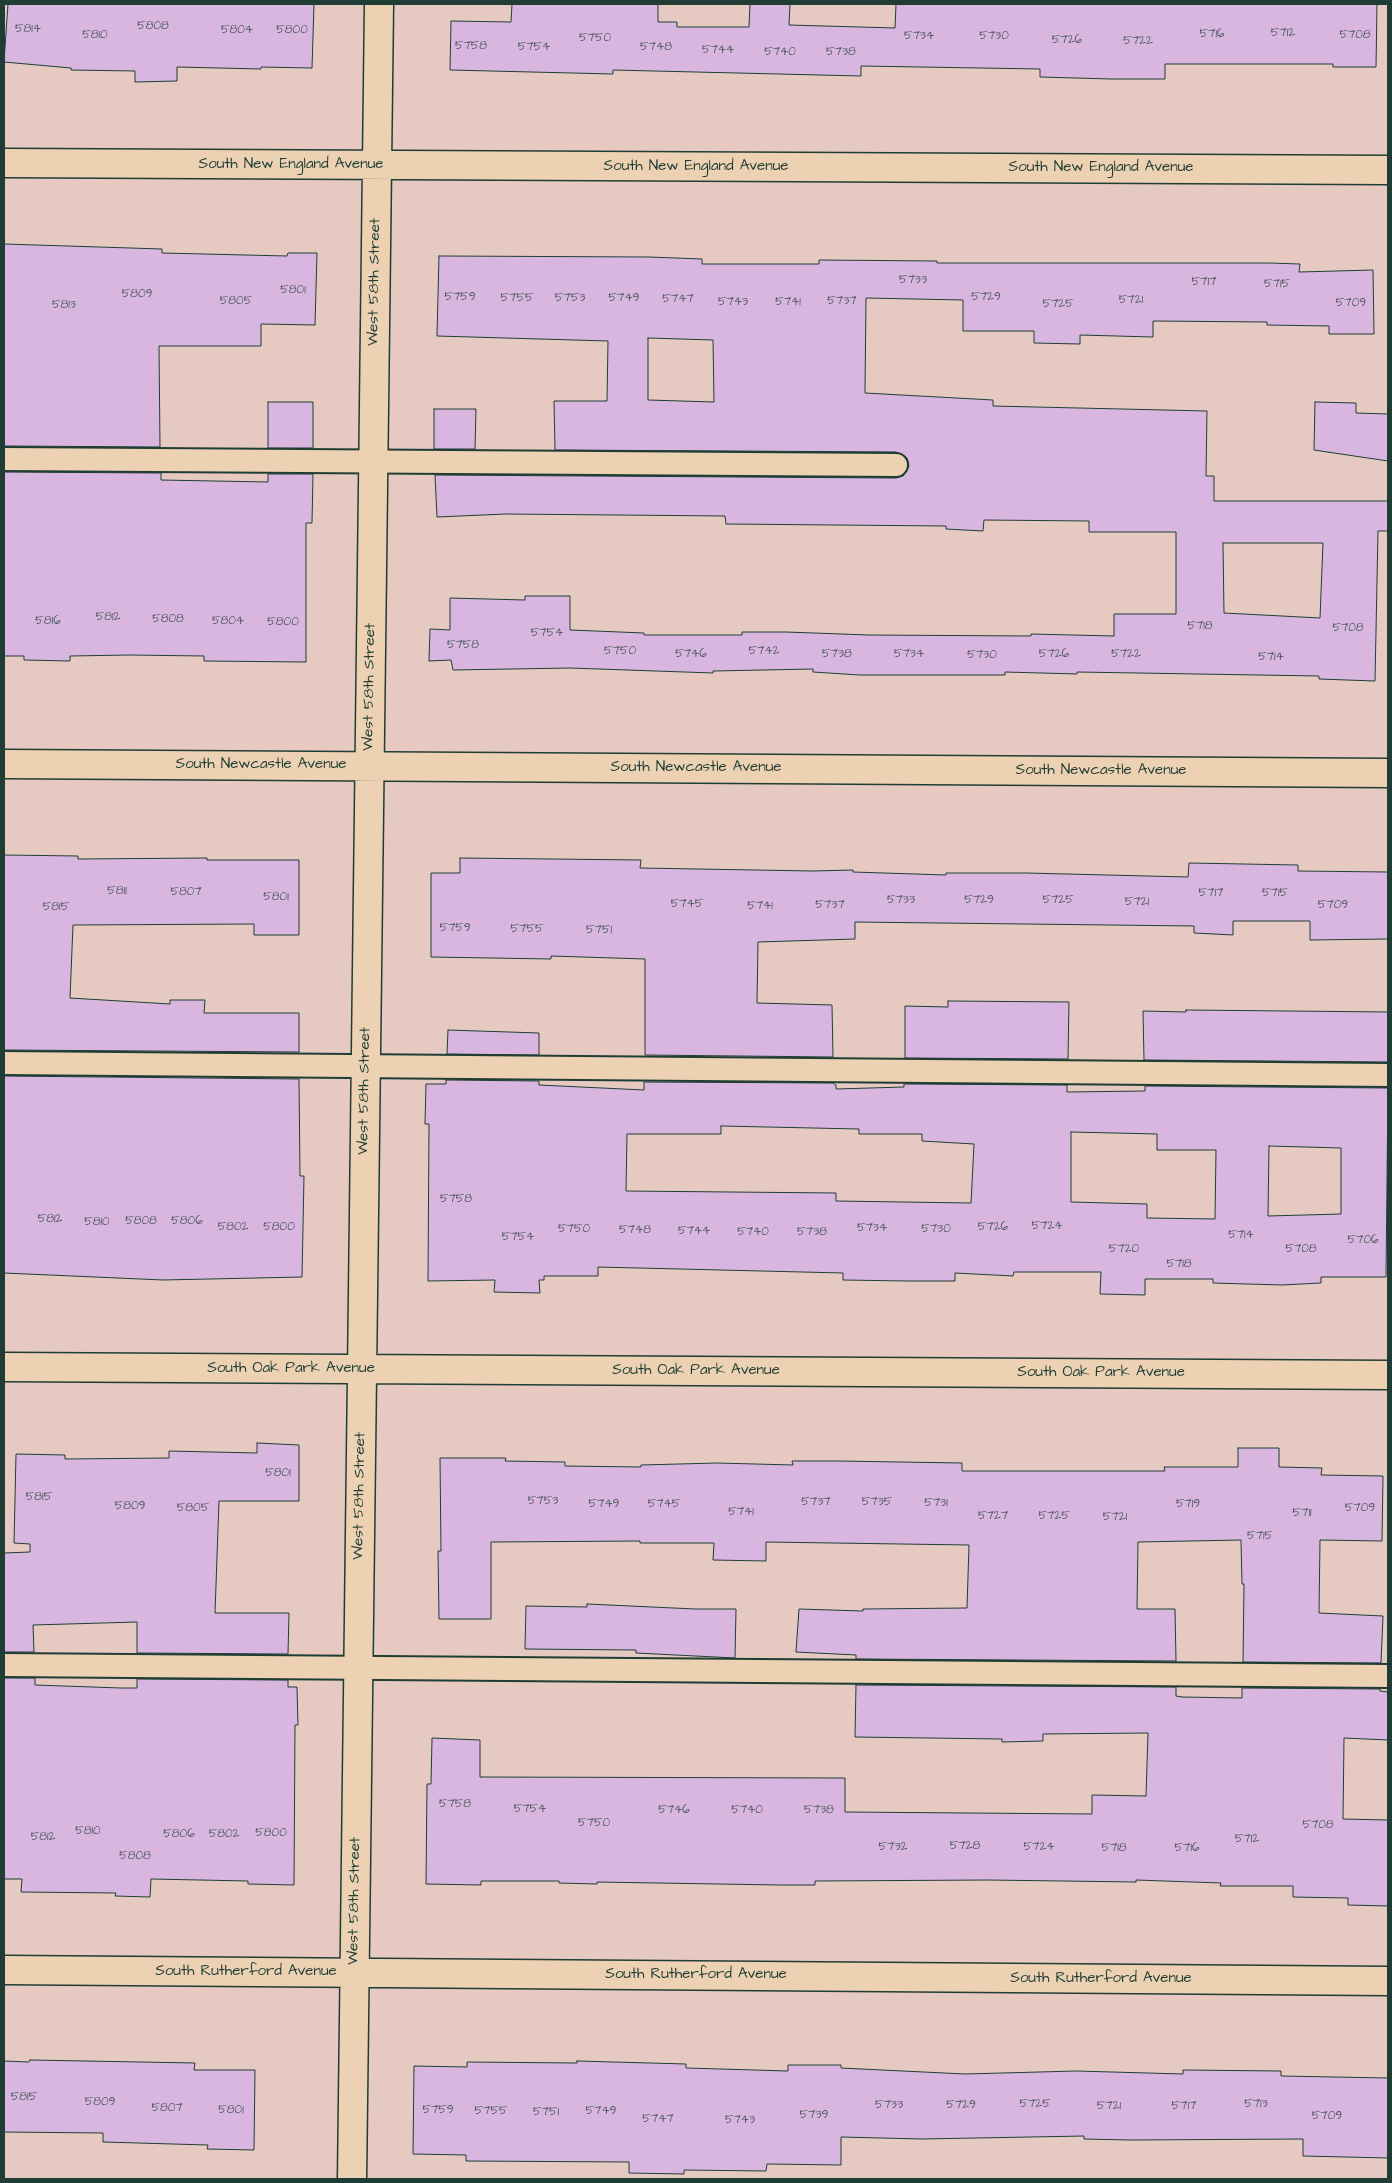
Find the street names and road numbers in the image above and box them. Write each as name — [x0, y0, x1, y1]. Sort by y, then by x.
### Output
street label: South New England Avenue — [199, 156, 383, 174]
street label: South New England Avenue — [604, 158, 788, 176]
street label: South New England Avenue — [1009, 159, 1193, 177]
street label: West 58th Street — [365, 218, 385, 346]
street label: West 58th Street — [360, 623, 380, 751]
street label: South Newcastle Avenue — [176, 756, 346, 774]
street label: South Newcastle Avenue — [611, 759, 781, 777]
street label: South Newcastle Avenue — [1016, 762, 1186, 780]
street label: West 58th Street — [355, 1027, 375, 1155]
street label: South Oak Park Avenue — [207, 1360, 375, 1378]
street label: South Oak Park Avenue — [612, 1362, 780, 1380]
street label: South Oak Park Avenue — [1017, 1364, 1185, 1382]
street label: West 58th Street — [350, 1432, 370, 1560]
street label: West 58th Street — [345, 1837, 365, 1965]
street label: South Rutherford Avenue — [155, 1963, 337, 1981]
street label: South Rutherford Avenue — [605, 1966, 787, 1984]
street label: South Rutherford Avenue — [1010, 1970, 1192, 1988]

